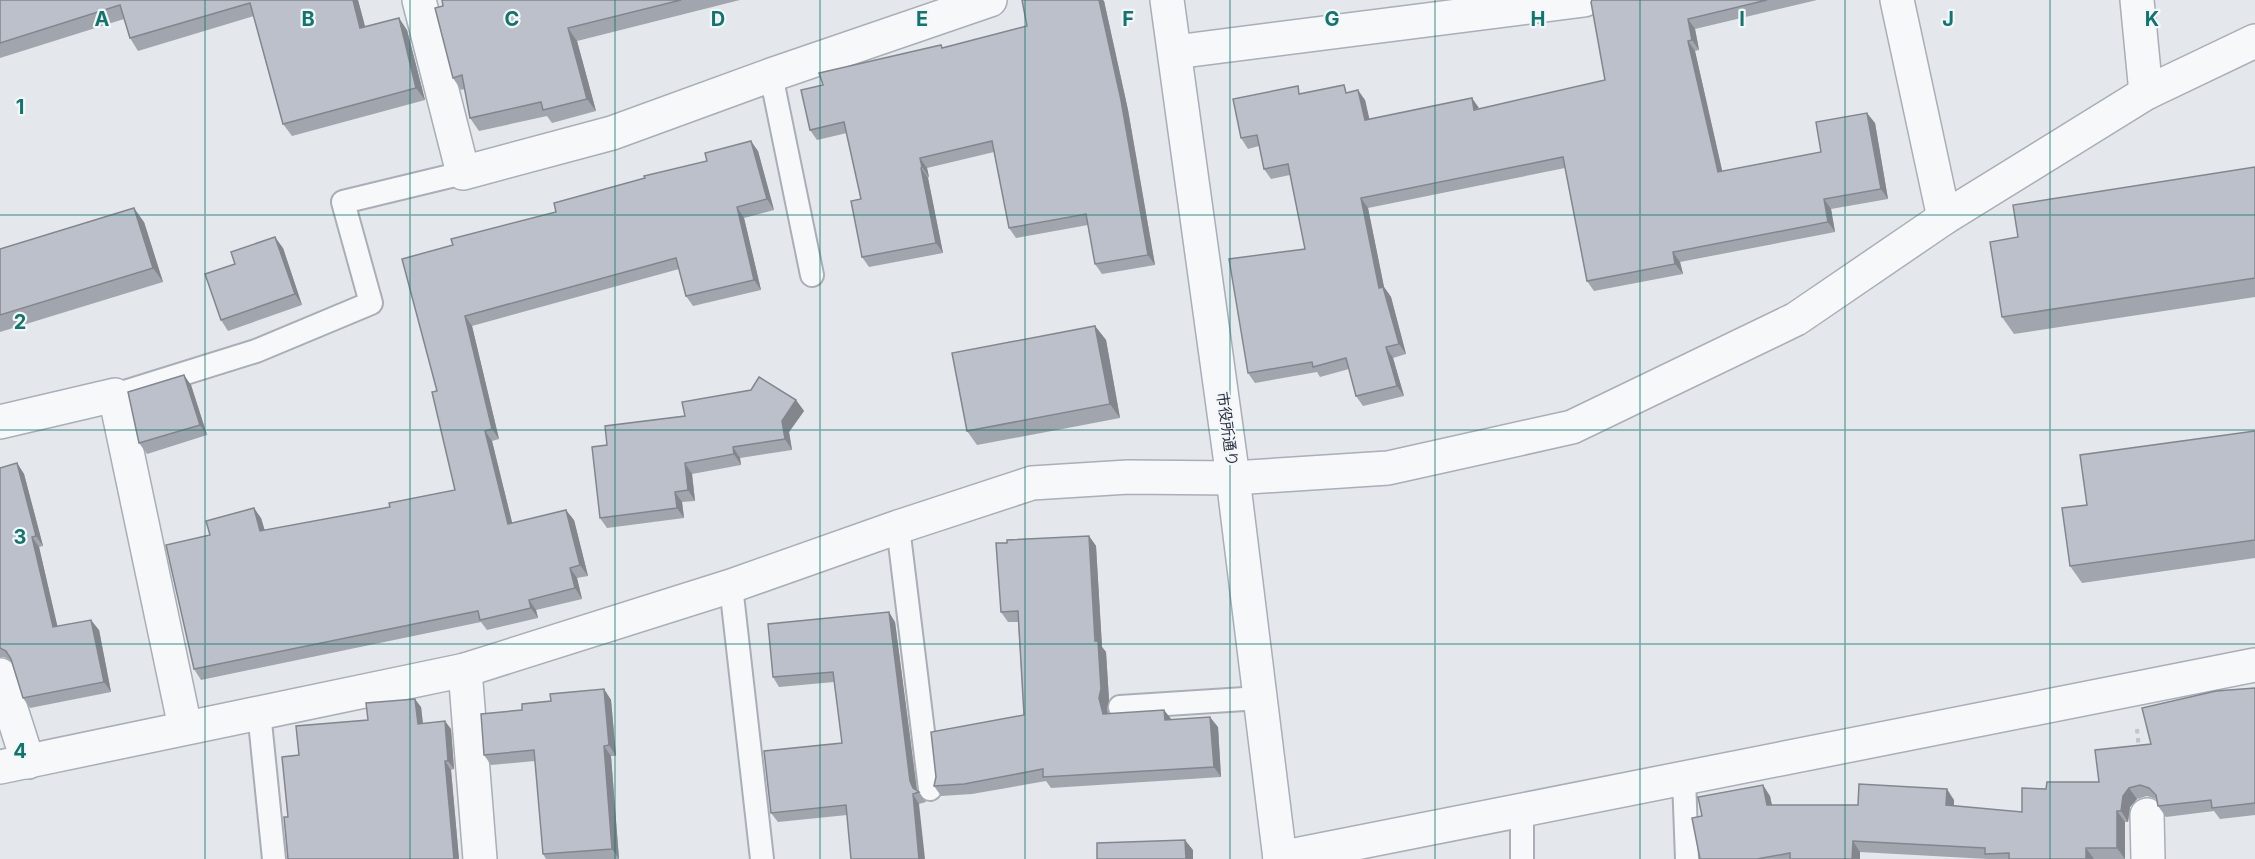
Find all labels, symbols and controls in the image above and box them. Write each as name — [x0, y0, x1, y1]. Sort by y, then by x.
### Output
text: A — [95, 7, 110, 31]
text: B — [301, 7, 315, 31]
text: C — [505, 7, 519, 31]
text: D — [711, 7, 725, 31]
text: E — [916, 7, 928, 31]
text: F — [1122, 7, 1134, 31]
text: G — [1324, 7, 1340, 31]
text: H — [1531, 7, 1545, 31]
text: I — [1739, 7, 1745, 31]
text: J — [1942, 7, 1954, 31]
text: K — [2145, 7, 2159, 31]
text: 1 — [16, 95, 24, 119]
text: 2 — [14, 310, 26, 334]
street label: 市役所通り — [1213, 390, 1242, 467]
text: 3 — [14, 525, 26, 549]
text: 4 — [13, 739, 27, 763]

